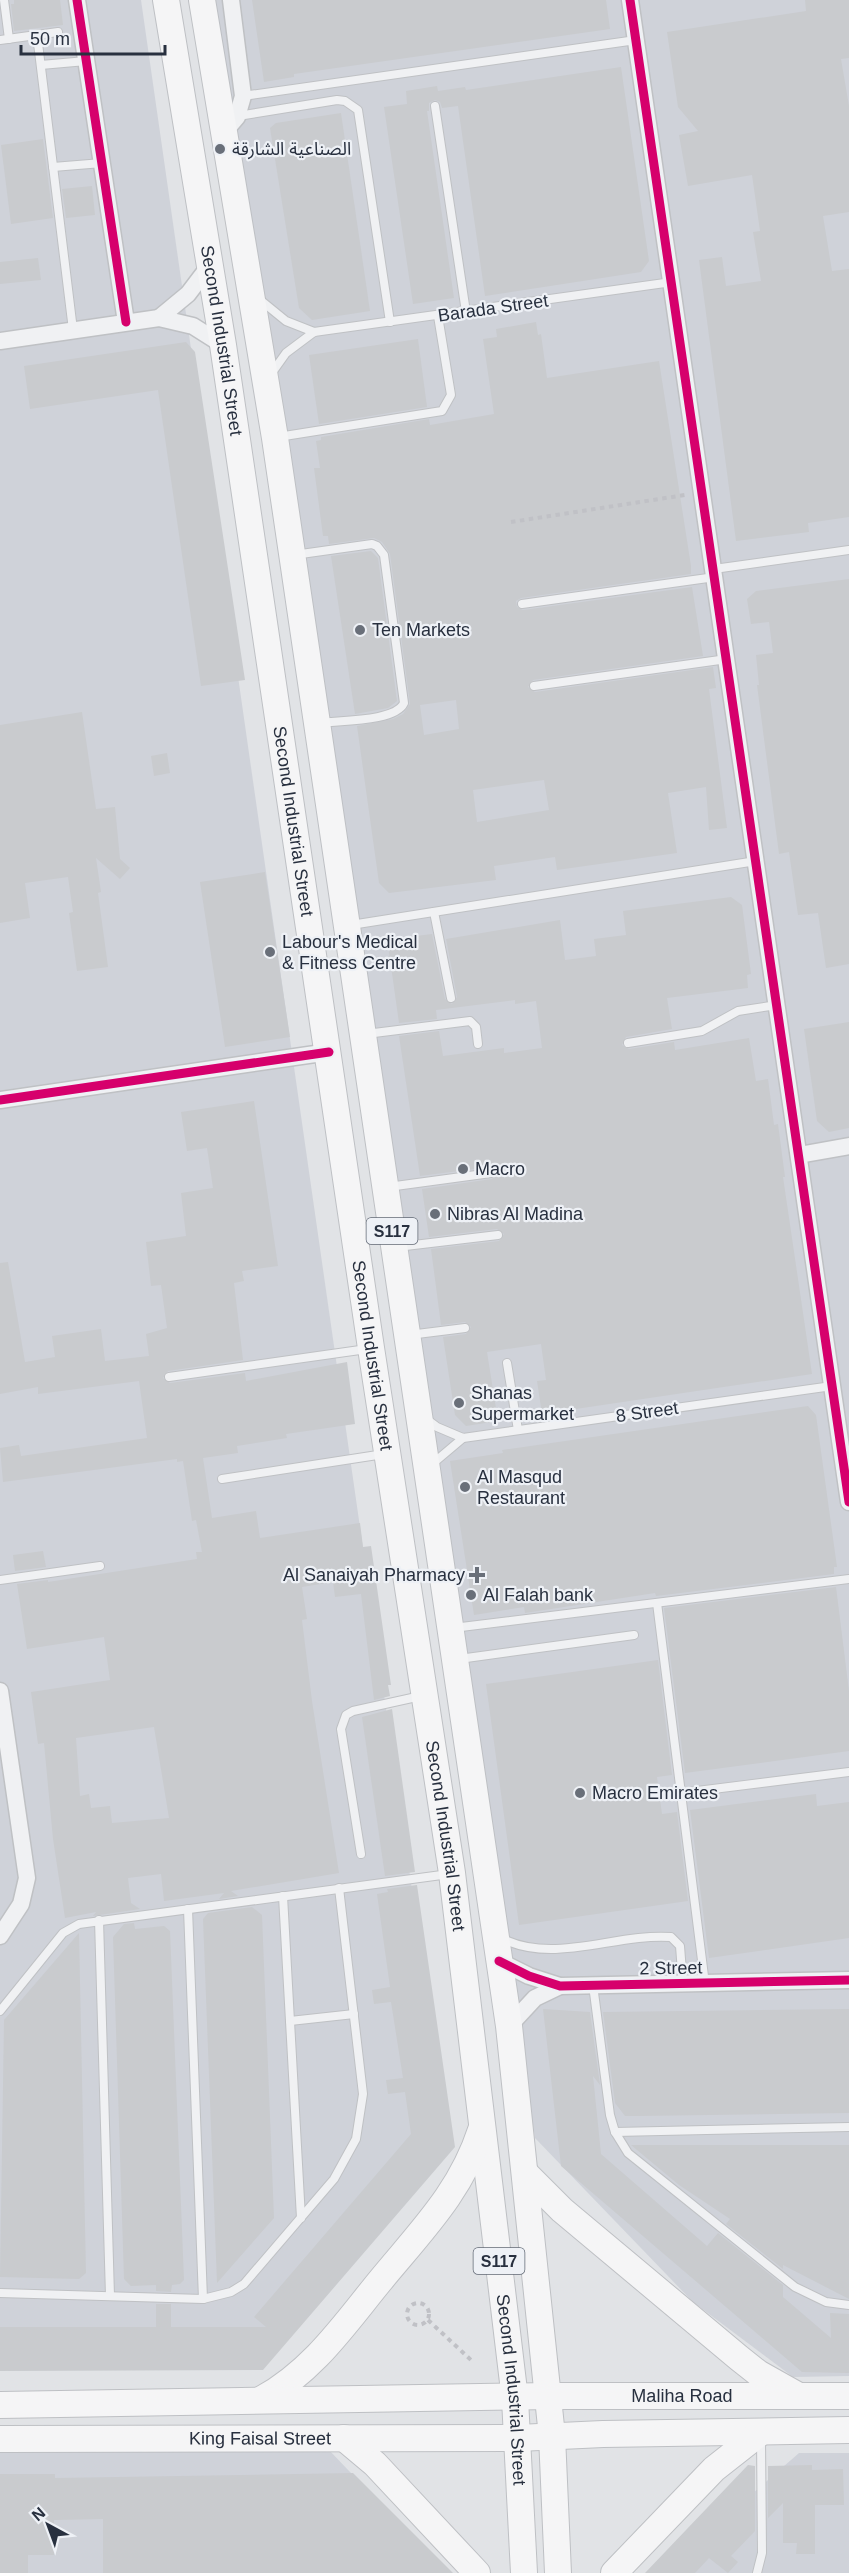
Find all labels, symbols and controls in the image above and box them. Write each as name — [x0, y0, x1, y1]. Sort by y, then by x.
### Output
scale bar — [21, 18, 165, 56]
text: 50 m — [30, 29, 70, 49]
place label: الصناعية الشارقة — [232, 139, 351, 160]
marker: الصناعية الشارقة — [213, 142, 227, 156]
street label: Second Industrial Street — [197, 244, 246, 437]
street label: Barada Street — [437, 290, 549, 326]
place label: Ten Markets — [372, 620, 470, 640]
marker: Ten Markets — [353, 623, 367, 637]
street label: Second Industrial Street — [269, 725, 317, 918]
place label: Labour's Medical & Fitness Centre — [282, 932, 418, 973]
marker: Labour's Medical & Fitness Centre — [263, 945, 277, 959]
place label: Macro — [475, 1159, 525, 1179]
marker: Macro — [456, 1162, 470, 1176]
place label: Nibras Al Madina — [447, 1204, 584, 1224]
marker: Nibras Al Madina — [428, 1207, 442, 1221]
road number: S117 — [366, 1218, 418, 1244]
street label: Second Industrial Street — [348, 1259, 397, 1452]
place label: Shanas Supermarket — [471, 1383, 574, 1424]
marker: Shanas Supermarket — [452, 1396, 466, 1410]
street label: 8 Street — [614, 1398, 680, 1426]
place label: Al Masqud Restaurant — [477, 1467, 565, 1508]
marker: Al Masqud Restaurant — [458, 1480, 472, 1494]
place label: Al Sanaiyah Pharmacy — [283, 1565, 465, 1585]
marker: Al Sanaiyah Pharmacy — [470, 1568, 484, 1582]
place label: Al Falah bank — [483, 1585, 594, 1605]
marker: Al Falah bank — [464, 1588, 478, 1602]
street label: Second Industrial Street — [422, 1739, 469, 1932]
place label: Macro Emirates — [592, 1783, 718, 1803]
marker: Macro Emirates — [573, 1786, 587, 1800]
street label: 2 Street — [639, 1957, 703, 1979]
road number: S117 — [474, 2248, 524, 2274]
street label: Second Industrial Street — [493, 2293, 529, 2486]
street label: Maliha Road — [631, 2386, 732, 2406]
street label: King Faisal Street — [189, 2428, 331, 2449]
north arrow — [18, 2495, 78, 2555]
text: N — [29, 2504, 48, 2524]

